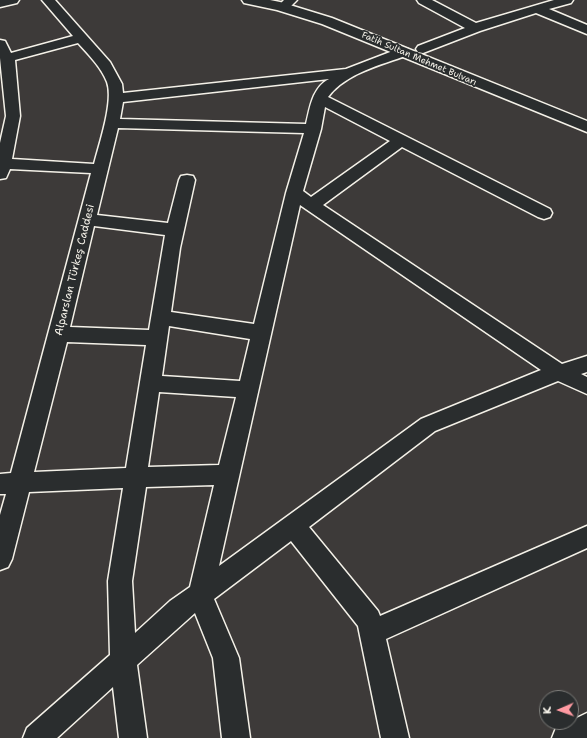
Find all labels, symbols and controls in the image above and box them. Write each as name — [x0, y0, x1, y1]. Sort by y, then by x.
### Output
street label: Fatih Sultan Mehmet Bulvarı — [360, 30, 478, 88]
street label: Alparslan Türkeş Caddesi — [52, 203, 98, 337]
north arrow — [539, 690, 579, 730]
text: K — [540, 706, 555, 714]

